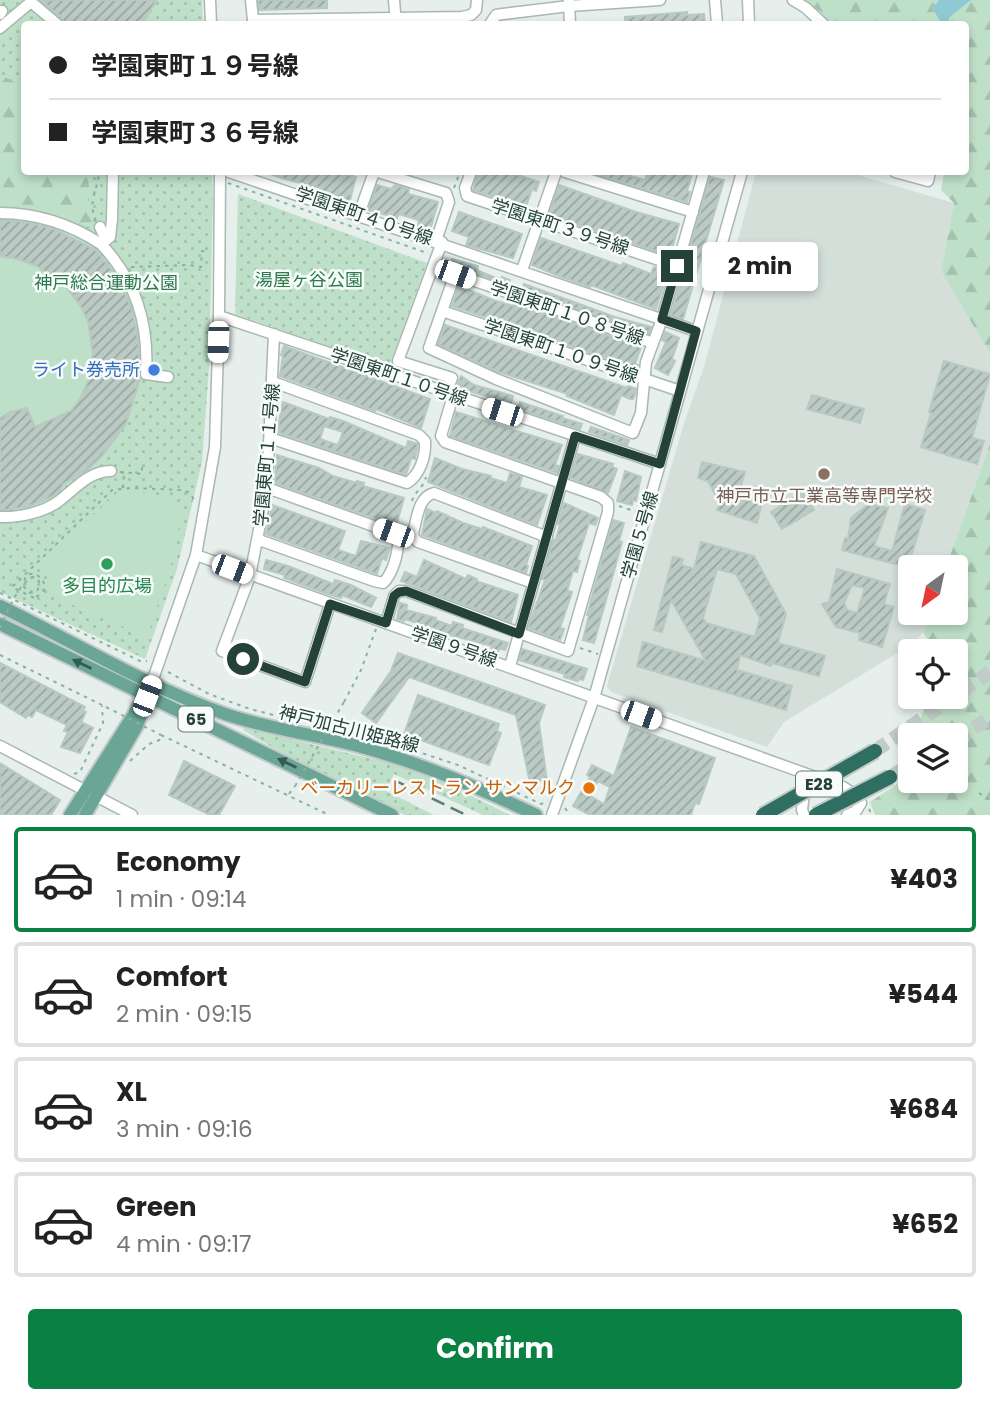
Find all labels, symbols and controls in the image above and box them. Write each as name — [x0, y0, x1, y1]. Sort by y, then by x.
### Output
text: 学園東町１９号線 — [91, 48, 299, 84]
text: 学園東町３６号線 — [91, 115, 299, 151]
street label: 学園東町４０号線 — [292, 180, 436, 251]
street label: 学園東町３９号線 — [488, 192, 632, 261]
callout: 2 min — [702, 242, 817, 290]
route end — [661, 250, 693, 282]
text: 2 min — [728, 250, 792, 282]
car — [432, 257, 479, 291]
park label: 湯屋ヶ谷公園 — [255, 267, 363, 292]
park label: 神戸総合運動公園 — [34, 270, 178, 295]
street label: 学園東町１０８号線 — [487, 274, 648, 351]
street label: 学園東町１０９号線 — [481, 312, 642, 389]
car — [207, 321, 230, 363]
street label: 学園東町１０号線 — [327, 341, 471, 412]
place label: ライト券売所 — [32, 357, 140, 382]
marker: ライト券売所 — [146, 362, 162, 378]
street label: 学園東町１１号線 — [248, 382, 285, 528]
car — [479, 396, 526, 428]
marker: 神戸市立工業高等専門学校 — [816, 466, 832, 482]
place label: 神戸市立工業高等専門学校 — [716, 483, 932, 508]
street label: 学園５号線 — [615, 488, 664, 582]
car — [370, 516, 417, 550]
car — [209, 552, 256, 586]
north arrow — [898, 555, 968, 625]
map controls — [898, 555, 968, 793]
marker: 多目的広場 — [99, 556, 115, 572]
place label: 多目的広場 — [62, 573, 152, 598]
street label: 学園９号線 — [408, 620, 501, 673]
button: locate — [898, 639, 968, 709]
route start — [227, 643, 259, 675]
one-way arrow — [72, 658, 92, 670]
car — [130, 673, 165, 719]
car — [618, 698, 665, 732]
street label: 神戸加古川姫路線 — [276, 699, 422, 758]
road number: 65 — [178, 706, 214, 732]
button: layers — [898, 723, 968, 793]
one-way arrow — [277, 758, 297, 769]
road number: E28 — [796, 772, 842, 796]
place label: ベーカリーレストラン サンマルク — [300, 775, 575, 800]
marker: ベーカリーレストラン サンマルク — [581, 780, 597, 796]
text: Economy — [116, 844, 240, 880]
icon: car — [32, 848, 95, 911]
text: ¥403 — [890, 861, 958, 897]
text: 1 min · 09:14 — [116, 883, 246, 915]
text: Comfort — [116, 959, 228, 995]
icon: car — [32, 963, 95, 1026]
text: ¥544 — [888, 976, 958, 1012]
text: 2 min · 09:15 — [116, 998, 252, 1030]
text: XL — [116, 1074, 147, 1110]
icon: car — [32, 1078, 95, 1141]
text: ¥684 — [890, 1091, 958, 1127]
text: 3 min · 09:16 — [116, 1113, 253, 1145]
text: Green — [116, 1189, 197, 1225]
icon: car — [32, 1193, 95, 1256]
text: ¥652 — [892, 1206, 958, 1242]
text: 4 min · 09:17 — [116, 1228, 252, 1260]
button: Confirm — [28, 1309, 962, 1389]

